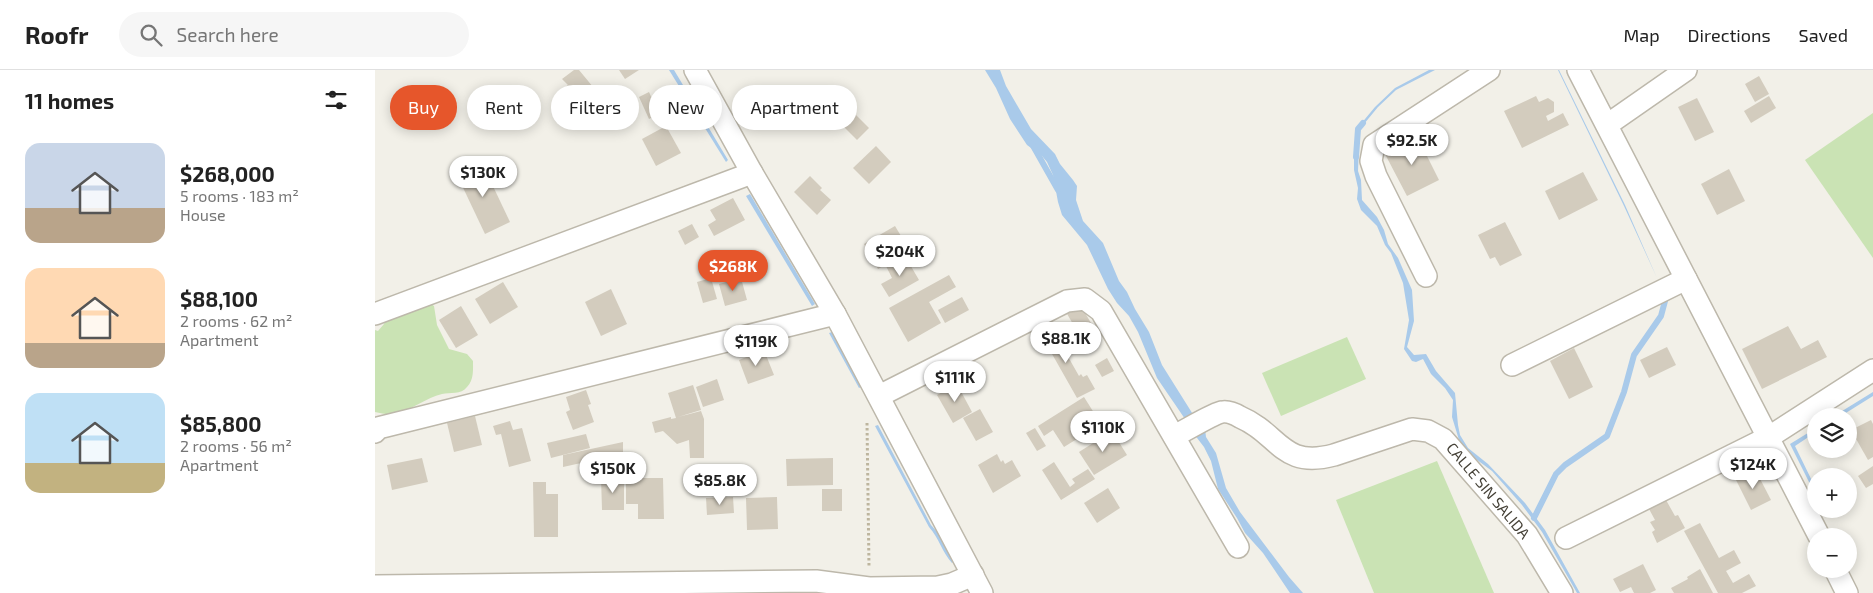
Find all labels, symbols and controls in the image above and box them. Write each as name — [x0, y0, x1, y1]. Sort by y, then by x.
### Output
search box — [119, 12, 469, 57]
text: Roofr — [25, 20, 89, 49]
icon: search — [137, 21, 165, 49]
text: Search here — [177, 23, 279, 46]
text: Map — [1623, 24, 1660, 46]
text: Directions — [1688, 24, 1771, 46]
text: Saved — [1799, 24, 1848, 46]
chip: Buy — [390, 85, 457, 130]
chip: Rent — [467, 85, 541, 130]
chip: Filters — [551, 85, 639, 130]
chip: New — [649, 85, 722, 130]
chip: Apartment — [732, 85, 857, 130]
icon: filters — [322, 86, 350, 114]
text: 11 homes — [25, 88, 114, 113]
pin: $92.5K — [1371, 124, 1453, 166]
text: $92.5K — [1387, 130, 1437, 149]
pin: $130K — [448, 156, 518, 198]
text: $268,000 — [180, 161, 275, 186]
text: $130K — [460, 162, 506, 181]
icon: home — [65, 163, 125, 223]
text: 5 rooms · 183 m² — [180, 186, 299, 205]
text: House — [180, 205, 226, 224]
pin: $204K — [865, 234, 935, 277]
text: $204K — [875, 241, 925, 260]
pin: $268K — [698, 250, 768, 292]
text: $268K — [709, 256, 757, 275]
text: $88,100 — [180, 286, 258, 311]
icon: home — [65, 288, 125, 348]
text: 2 rooms · 62 m² — [180, 311, 292, 330]
pin: $88.1K — [1025, 322, 1107, 364]
pin: $119K — [721, 324, 791, 367]
text: $88.1K — [1041, 328, 1091, 347]
text: Apartment — [180, 330, 259, 349]
text: $119K — [735, 331, 777, 350]
pin: $111K — [920, 360, 990, 403]
text: $111K — [935, 367, 975, 386]
map controls — [1807, 408, 1857, 578]
button: layers — [1807, 408, 1857, 458]
pin: $110K — [1068, 410, 1138, 453]
text: $85,800 — [180, 411, 262, 436]
icon: home — [65, 413, 125, 473]
text: $110K — [1081, 417, 1125, 436]
text: 2 rooms · 56 m² — [180, 436, 292, 455]
street label: CALLE SIN SALIDA — [1443, 439, 1535, 543]
pin: $124K — [1718, 448, 1788, 490]
pin: $150K — [578, 452, 648, 494]
text: $124K — [1730, 454, 1776, 473]
text: Apartment — [180, 455, 259, 474]
text: $150K — [590, 458, 636, 477]
pin: $85.8K — [679, 464, 761, 506]
button: + — [1807, 468, 1857, 518]
text: $85.8K — [694, 470, 746, 489]
button: − — [1807, 528, 1857, 578]

